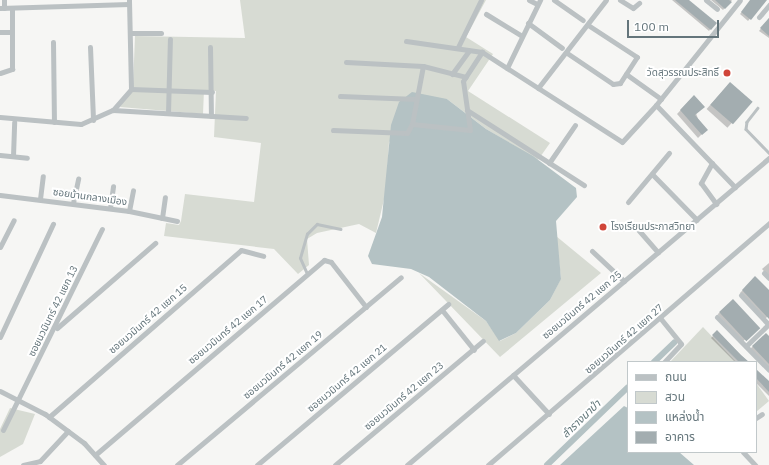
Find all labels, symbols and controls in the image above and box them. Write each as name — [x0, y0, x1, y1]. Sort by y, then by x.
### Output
scale bar — [629, 12, 721, 38]
text: 100 m — [634, 19, 669, 34]
place label: วัดสุวรรณประสิทธิ์ — [647, 67, 719, 79]
marker: วัดสุวรรณประสิทธิ์ — [722, 68, 732, 78]
street label: ซอยบ้านกลางเมือง — [52, 186, 128, 208]
place label: โรงเรียนประภาสวิทยา — [611, 221, 695, 233]
marker: โรงเรียนประภาสวิทยา — [598, 222, 608, 232]
street label: ซอยนวมินทร์ 42 แยก 13 — [26, 263, 80, 359]
street label: ซอยนวมินทร์ 42 แยก 25 — [540, 268, 624, 342]
street label: ซอยนวมินทร์ 42 แยก 15 — [106, 282, 190, 356]
street label: ซอยนวมินทร์ 42 แยก 17 — [186, 293, 270, 367]
street label: ซอยนวมินทร์ 42 แยก 27 — [582, 302, 666, 376]
street label: ซอยนวมินทร์ 42 แยก 19 — [241, 328, 325, 402]
street label: ซอยนวมินทร์ 42 แยก 21 — [305, 341, 389, 415]
street label: ซอยนวมินทร์ 42 แยก 23 — [362, 359, 446, 433]
legend — [627, 361, 757, 453]
text: ถนน — [665, 369, 687, 384]
text: สวน — [665, 389, 685, 404]
water label: ลำรางนาป่า — [559, 397, 603, 441]
text: แหล่งน้ำ — [665, 409, 704, 424]
text: อาคาร — [665, 429, 695, 444]

